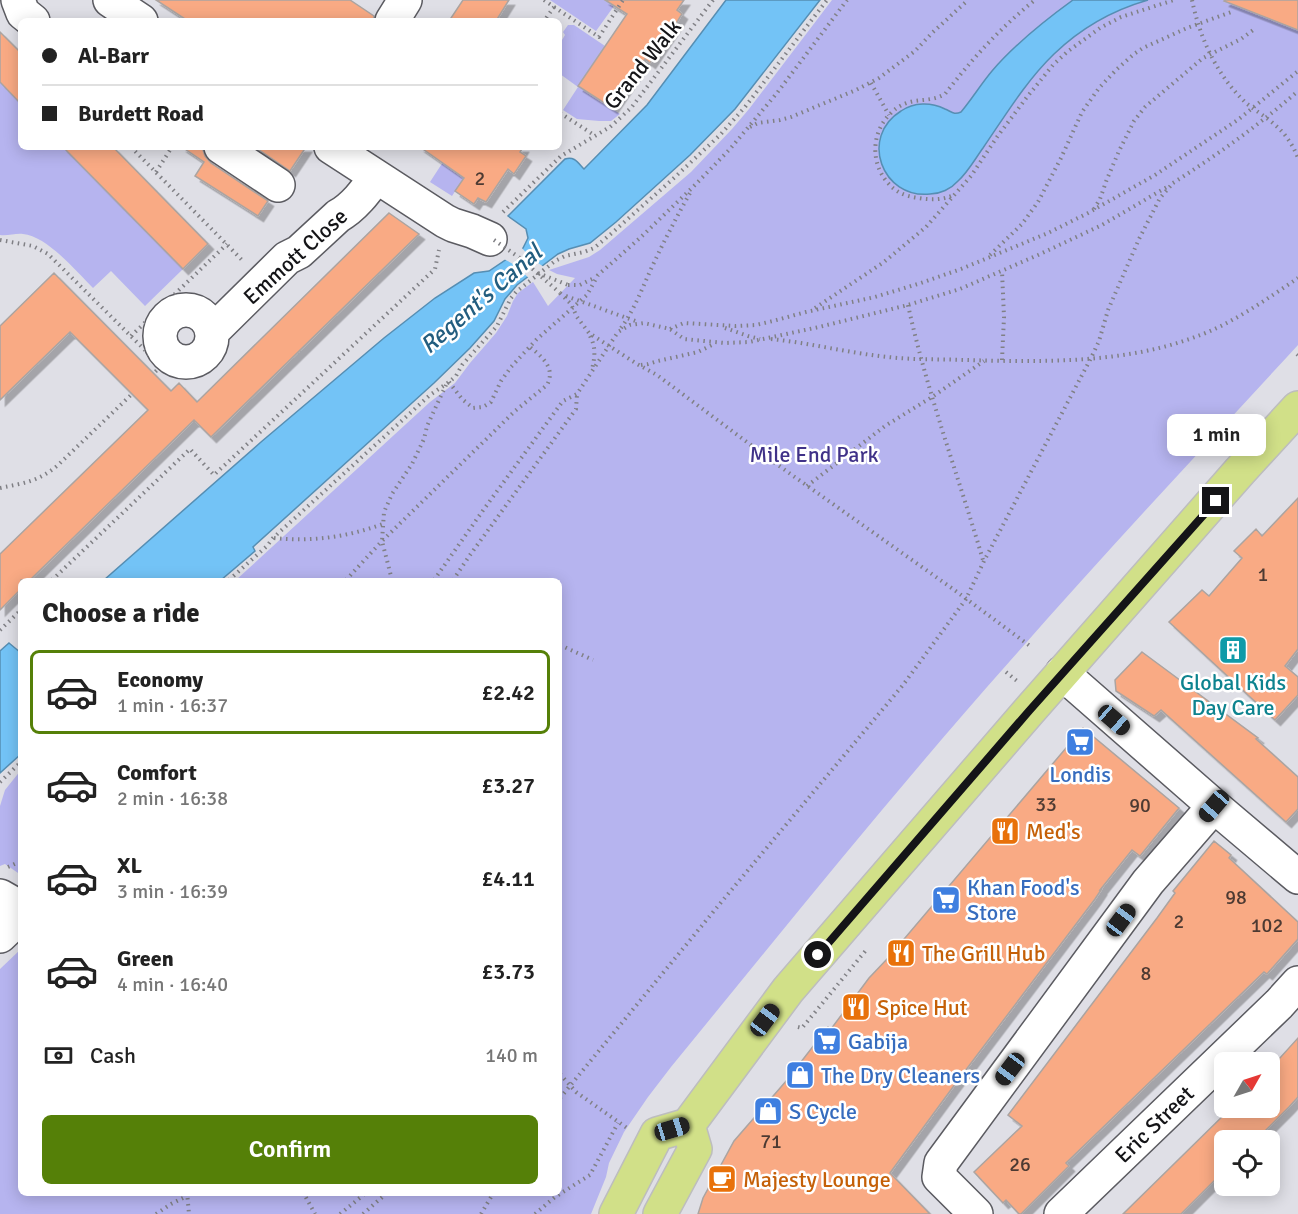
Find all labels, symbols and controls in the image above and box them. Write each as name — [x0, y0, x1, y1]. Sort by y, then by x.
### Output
street label: Grand Walk — [598, 14, 687, 115]
text: Al-Barr — [78, 42, 149, 69]
text: Burdett Road — [78, 100, 204, 127]
house number: 2 — [475, 166, 485, 191]
street label: Emmott Close — [238, 203, 353, 310]
water label: Regent's Canal — [414, 237, 550, 360]
callout: 1 min — [1166, 414, 1266, 456]
text: 1 min — [1193, 422, 1240, 447]
park label: Mile End Park — [749, 441, 879, 468]
route end — [1202, 487, 1229, 514]
house number: 1 — [1258, 562, 1268, 587]
text: Choose a ride — [42, 597, 200, 630]
building icon: Global Kids Day Care — [1217, 634, 1249, 666]
icon: car — [45, 665, 99, 719]
text: Economy — [117, 666, 203, 693]
place label: Global Kids Day Care — [1180, 669, 1286, 721]
text: £2.42 — [481, 679, 535, 706]
text: 1 min · 16:37 — [117, 693, 228, 718]
car — [1095, 701, 1133, 739]
supermarket icon: Londis — [1064, 726, 1096, 758]
icon: car — [45, 758, 99, 812]
text: Comfort — [117, 759, 197, 786]
place label: Londis — [1049, 761, 1111, 788]
text: £3.27 — [481, 772, 535, 799]
text: 2 min · 16:38 — [117, 786, 228, 811]
car — [1195, 787, 1233, 825]
house number: 33 — [1035, 792, 1057, 817]
house number: 90 — [1129, 793, 1151, 818]
restaurant icon: Med's — [989, 815, 1021, 847]
place label: Med's — [1026, 818, 1081, 845]
icon: car — [45, 851, 99, 905]
text: XL — [117, 852, 142, 879]
text: £4.11 — [481, 865, 535, 892]
place label: Khan Food's Store — [967, 874, 1080, 926]
text: 3 min · 16:39 — [117, 879, 228, 904]
supermarket icon: Khan Food's Store — [930, 884, 962, 916]
house number: 98 — [1225, 885, 1247, 910]
car — [1103, 900, 1139, 940]
house number: 2 — [1174, 909, 1184, 934]
house number: 102 — [1251, 913, 1283, 938]
restaurant icon: The Grill Hub — [885, 937, 917, 969]
place label: The Grill Hub — [922, 940, 1045, 967]
route start — [804, 941, 831, 968]
icon: car — [45, 944, 99, 998]
text: Green — [117, 945, 174, 972]
text: £3.73 — [481, 958, 535, 985]
house number: 8 — [1141, 961, 1151, 986]
text: 4 min · 16:40 — [117, 972, 228, 997]
restaurant icon: Spice Hut — [840, 991, 872, 1023]
place label: Spice Hut — [877, 994, 968, 1021]
car — [747, 1000, 783, 1040]
supermarket icon: Gabija — [811, 1025, 843, 1057]
place label: Gabija — [848, 1028, 908, 1055]
icon: cash — [42, 1039, 75, 1072]
text: Cash — [90, 1042, 136, 1069]
text: 140 m — [485, 1043, 538, 1068]
car — [992, 1049, 1028, 1089]
north arrow — [1214, 1052, 1280, 1118]
map controls — [1214, 1052, 1280, 1196]
shop icon: The Dry Cleaners — [784, 1059, 816, 1091]
place label: The Dry Cleaners — [821, 1062, 980, 1089]
street label: Eric Street — [1109, 1080, 1200, 1169]
shop icon: S Cycle — [752, 1095, 784, 1127]
place label: S Cycle — [789, 1098, 857, 1125]
button: Confirm — [42, 1115, 538, 1184]
car — [652, 1115, 692, 1143]
house number: 71 — [760, 1129, 782, 1154]
button: locate — [1214, 1130, 1280, 1196]
house number: 26 — [1009, 1152, 1031, 1177]
cafe icon: Majesty Lounge — [706, 1163, 738, 1195]
place label: Majesty Lounge — [743, 1166, 891, 1193]

